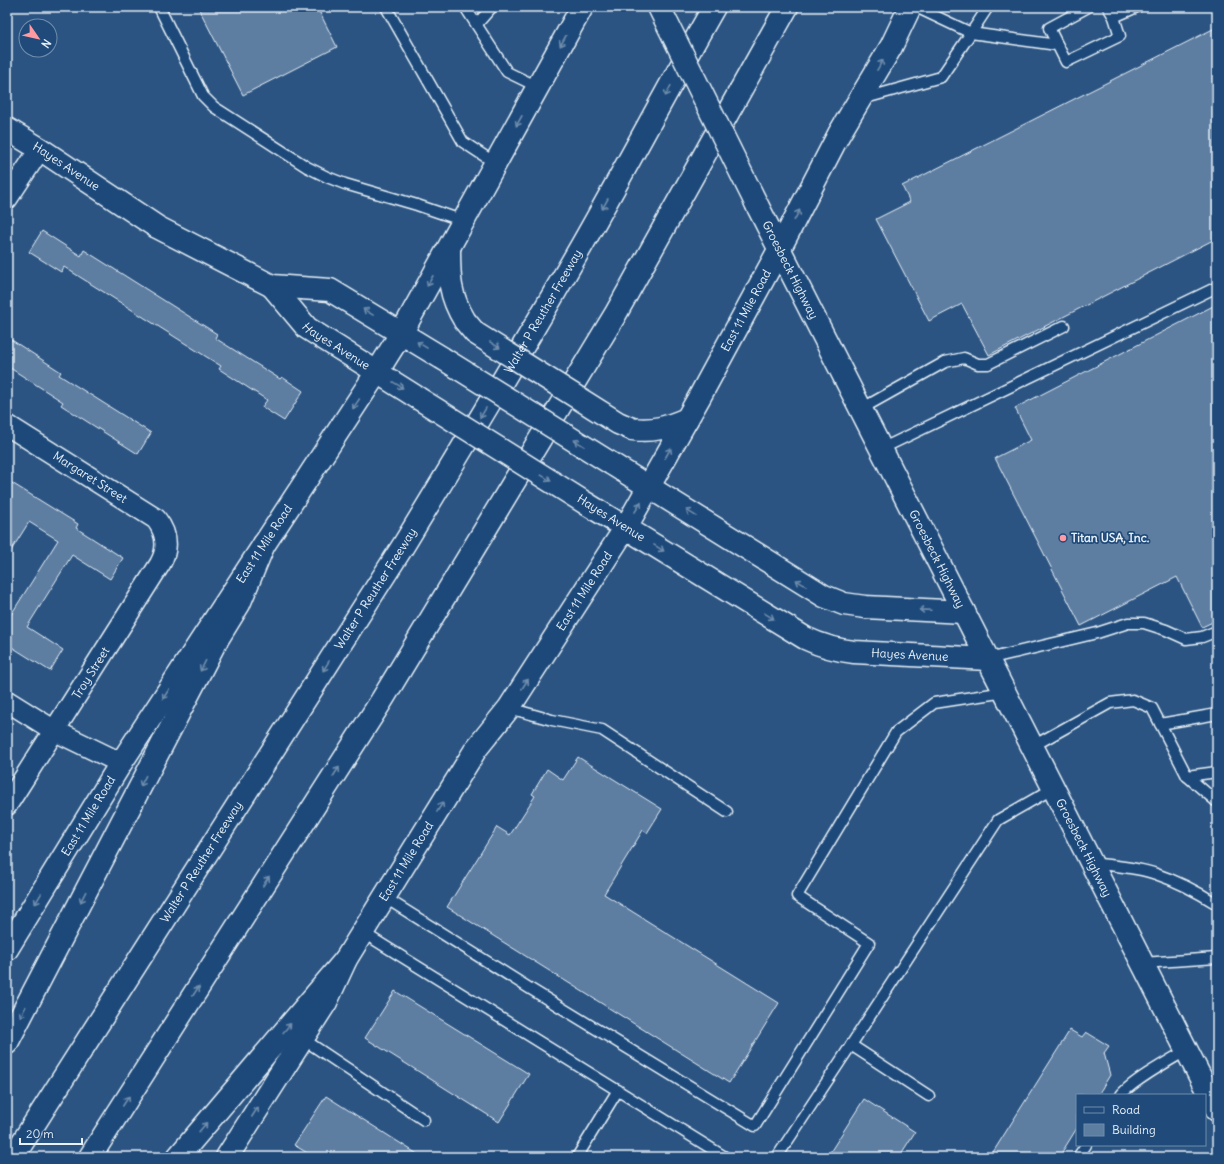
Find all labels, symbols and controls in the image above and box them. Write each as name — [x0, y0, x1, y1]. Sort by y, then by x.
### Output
north arrow — [18, 18, 58, 58]
one-way arrow — [559, 35, 567, 47]
text: N — [38, 37, 54, 51]
one-way arrow — [877, 59, 885, 71]
one-way arrow — [664, 84, 672, 96]
one-way arrow — [514, 115, 522, 127]
street label: Hayes Avenue — [30, 138, 103, 194]
one-way arrow — [601, 198, 608, 210]
one-way arrow — [794, 210, 801, 222]
street label: Groesbeck Highway — [759, 218, 822, 322]
street label: Walter P Reuther Freeway — [501, 247, 585, 376]
street label: East 11 Mile Road — [717, 267, 774, 354]
one-way arrow — [426, 275, 434, 287]
one-way arrow — [362, 308, 374, 316]
street label: Hayes Avenue — [299, 320, 373, 373]
one-way arrow — [417, 341, 428, 349]
one-way arrow — [489, 341, 500, 349]
one-way arrow — [392, 381, 404, 389]
one-way arrow — [352, 398, 360, 409]
one-way arrow — [479, 407, 487, 419]
one-way arrow — [574, 439, 585, 447]
one-way arrow — [665, 447, 673, 459]
street label: Margaret Street — [50, 448, 130, 506]
one-way arrow — [540, 474, 551, 482]
street label: Hayes Avenue — [575, 491, 648, 544]
street label: East 11 Mile Road — [233, 501, 295, 586]
one-way arrow — [634, 501, 642, 513]
street label: Groesbeck Highway — [906, 507, 969, 610]
one-way arrow — [685, 508, 697, 516]
street label: Walter P Reuther Freeway — [331, 525, 419, 652]
place label: Titan USA, Inc. — [1071, 530, 1150, 545]
marker: Titan USA, Inc. — [1058, 533, 1068, 543]
one-way arrow — [653, 544, 664, 552]
street label: East 11 Mile Road — [553, 549, 615, 633]
one-way arrow — [795, 578, 807, 586]
one-way arrow — [919, 607, 932, 614]
one-way arrow — [763, 613, 775, 621]
street label: Troy Street — [69, 644, 112, 702]
street label: Hayes Avenue — [871, 645, 949, 664]
one-way arrow — [198, 660, 206, 672]
one-way arrow — [322, 660, 330, 671]
one-way arrow — [521, 678, 529, 690]
one-way arrow — [162, 688, 170, 699]
one-way arrow — [332, 767, 340, 778]
street label: East 11 Mile Road — [58, 773, 118, 858]
one-way arrow — [138, 775, 146, 787]
street label: Groesbeck Highway — [1053, 796, 1115, 899]
street label: Walter P Reuther Freeway — [157, 798, 245, 925]
one-way arrow — [437, 801, 445, 813]
street label: East 11 Mile Road — [376, 819, 436, 904]
one-way arrow — [262, 876, 270, 887]
one-way arrow — [79, 890, 86, 902]
one-way arrow — [33, 893, 41, 905]
one-way arrow — [192, 986, 200, 997]
one-way arrow — [19, 1006, 26, 1018]
one-way arrow — [282, 1023, 291, 1033]
legend — [1076, 1094, 1206, 1146]
one-way arrow — [122, 1095, 130, 1106]
text: Road — [1112, 1102, 1140, 1117]
one-way arrow — [252, 1106, 260, 1118]
scale bar — [20, 1120, 82, 1146]
one-way arrow — [198, 1122, 207, 1133]
text: Building — [1112, 1122, 1156, 1137]
text: 20 m — [26, 1126, 54, 1141]

